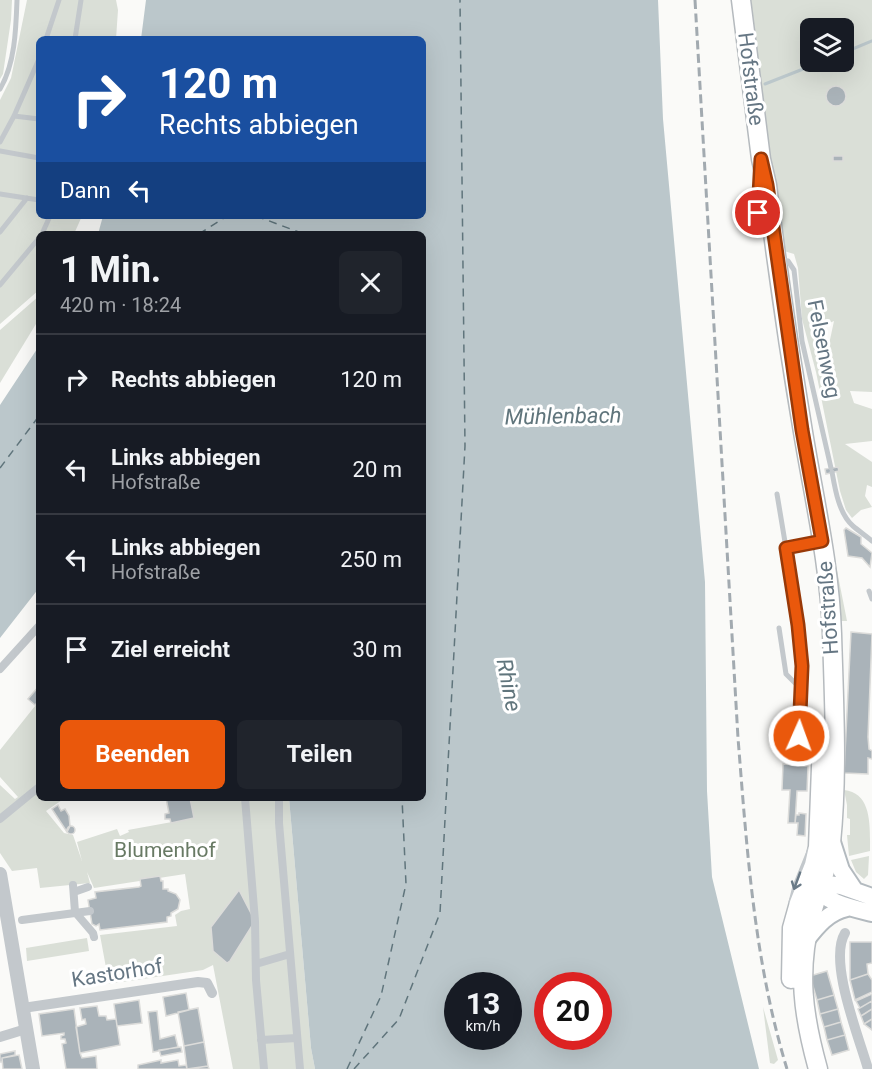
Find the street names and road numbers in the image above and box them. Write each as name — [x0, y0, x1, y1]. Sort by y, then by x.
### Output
street label: Hofstraße — [733, 31, 769, 127]
street label: Felsenweg — [803, 298, 845, 400]
street label: Hofstraße — [813, 560, 843, 656]
street label: Kastorhof — [70, 954, 165, 992]

